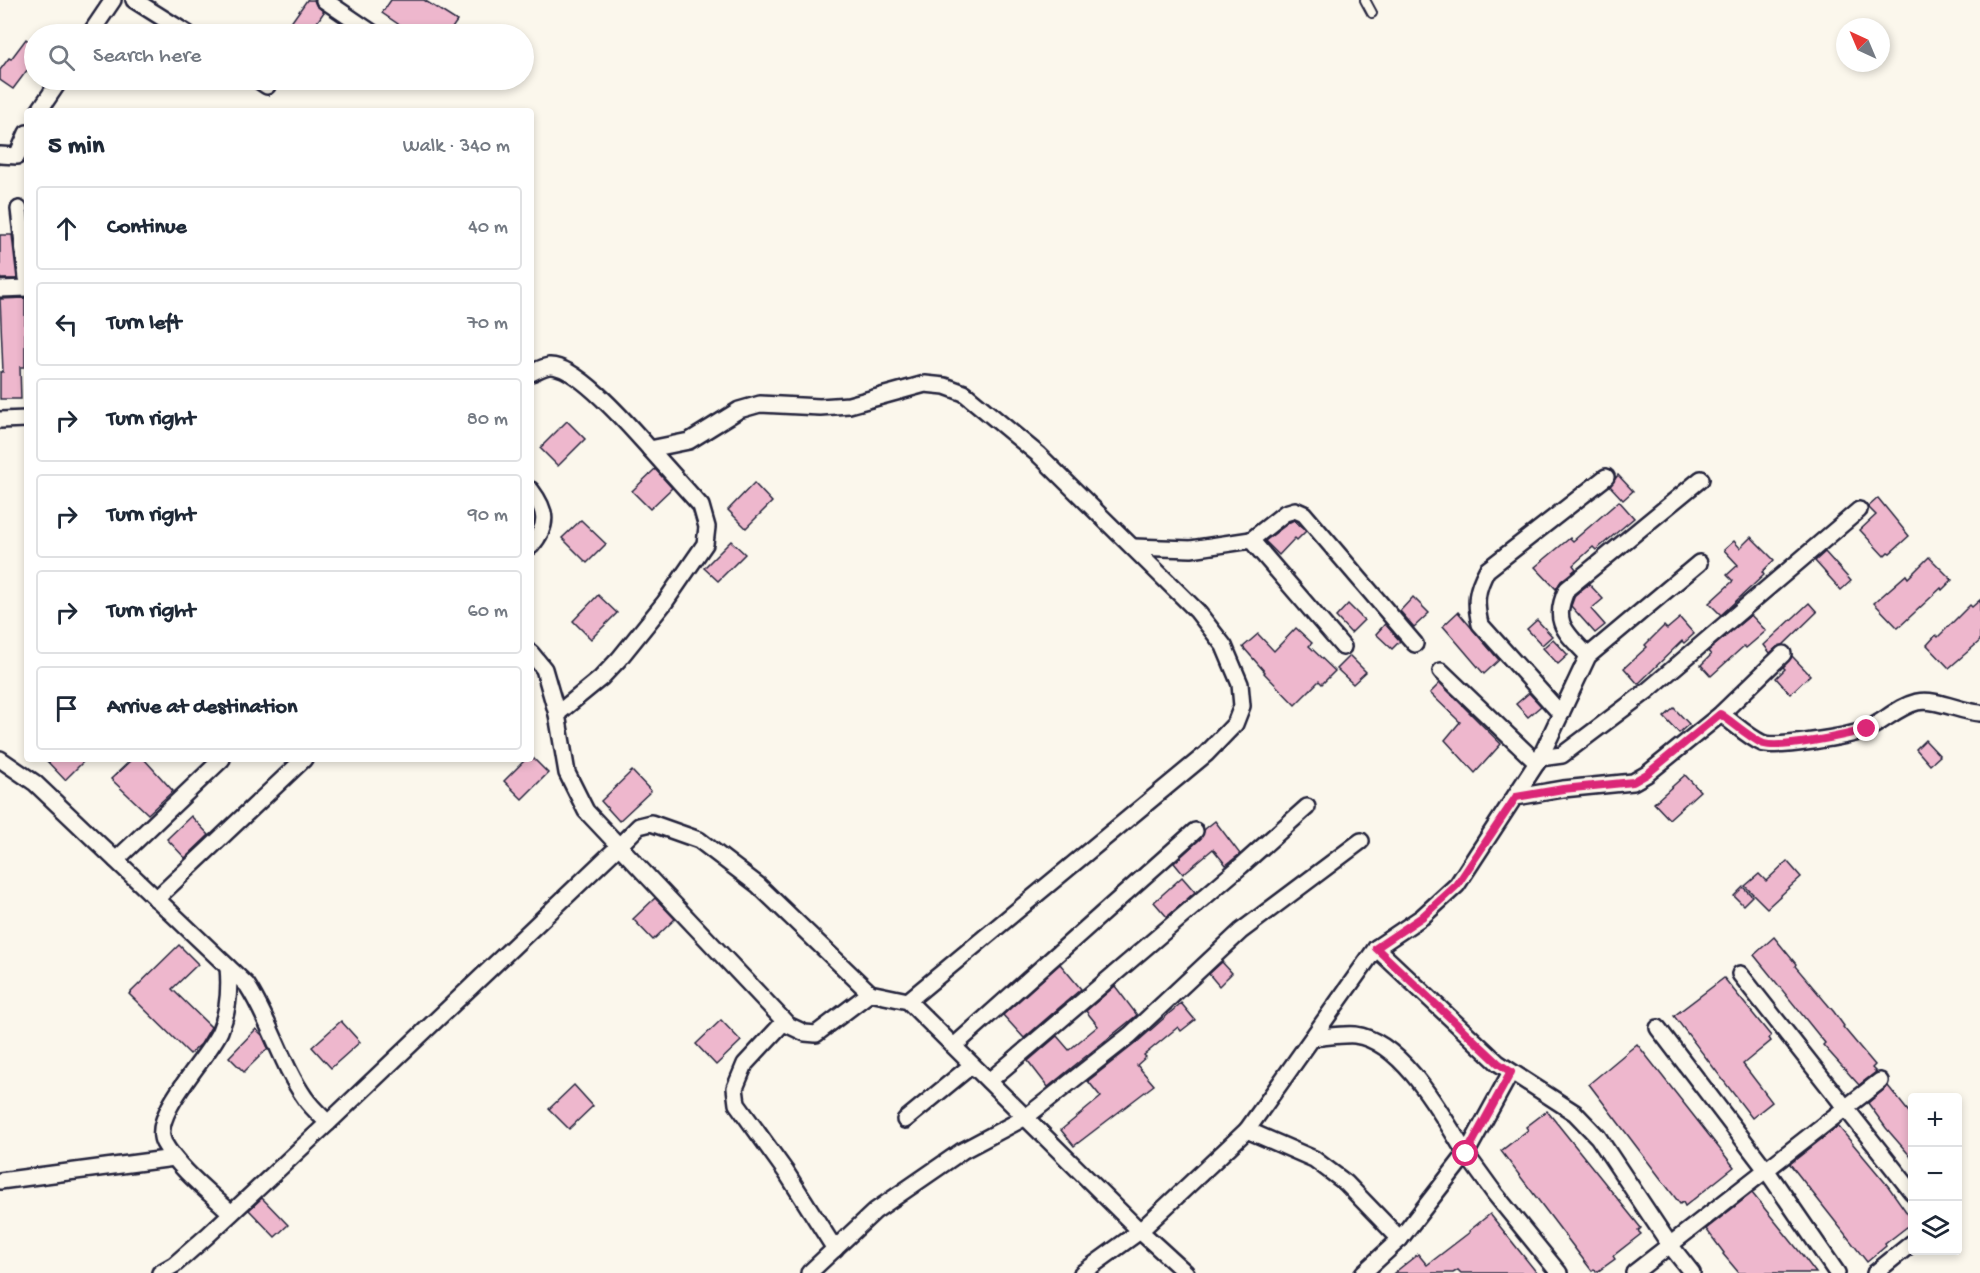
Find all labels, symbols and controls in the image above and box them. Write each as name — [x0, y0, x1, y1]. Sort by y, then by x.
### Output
north arrow — [1836, 18, 1890, 72]
search box — [24, 24, 534, 90]
icon: search — [45, 41, 78, 74]
text: Search here — [93, 44, 201, 70]
text: 5 min — [48, 132, 104, 163]
text: Walk · 340 m — [403, 136, 510, 159]
icon: ahead — [50, 212, 83, 245]
text: Continue — [107, 215, 187, 241]
text: 40 m — [468, 217, 508, 240]
icon: left — [50, 308, 83, 341]
text: Turn left — [107, 311, 181, 337]
text: 70 m — [467, 313, 508, 336]
icon: right — [50, 404, 83, 437]
text: Turn right — [107, 407, 195, 433]
text: 80 m — [467, 409, 508, 432]
icon: right — [50, 500, 83, 533]
text: Turn right — [107, 503, 195, 529]
text: 90 m — [468, 505, 508, 528]
icon: right — [50, 596, 83, 629]
text: Turn right — [107, 599, 195, 625]
text: 60 m — [468, 601, 508, 624]
icon: arrive — [50, 692, 83, 725]
text: Arrive at destination — [107, 695, 297, 721]
route end — [1853, 715, 1879, 741]
map controls — [1908, 1093, 1962, 1255]
button: + — [1908, 1093, 1962, 1147]
route start — [1452, 1140, 1478, 1166]
button: − — [1908, 1147, 1962, 1201]
button: layers — [1908, 1201, 1962, 1255]

